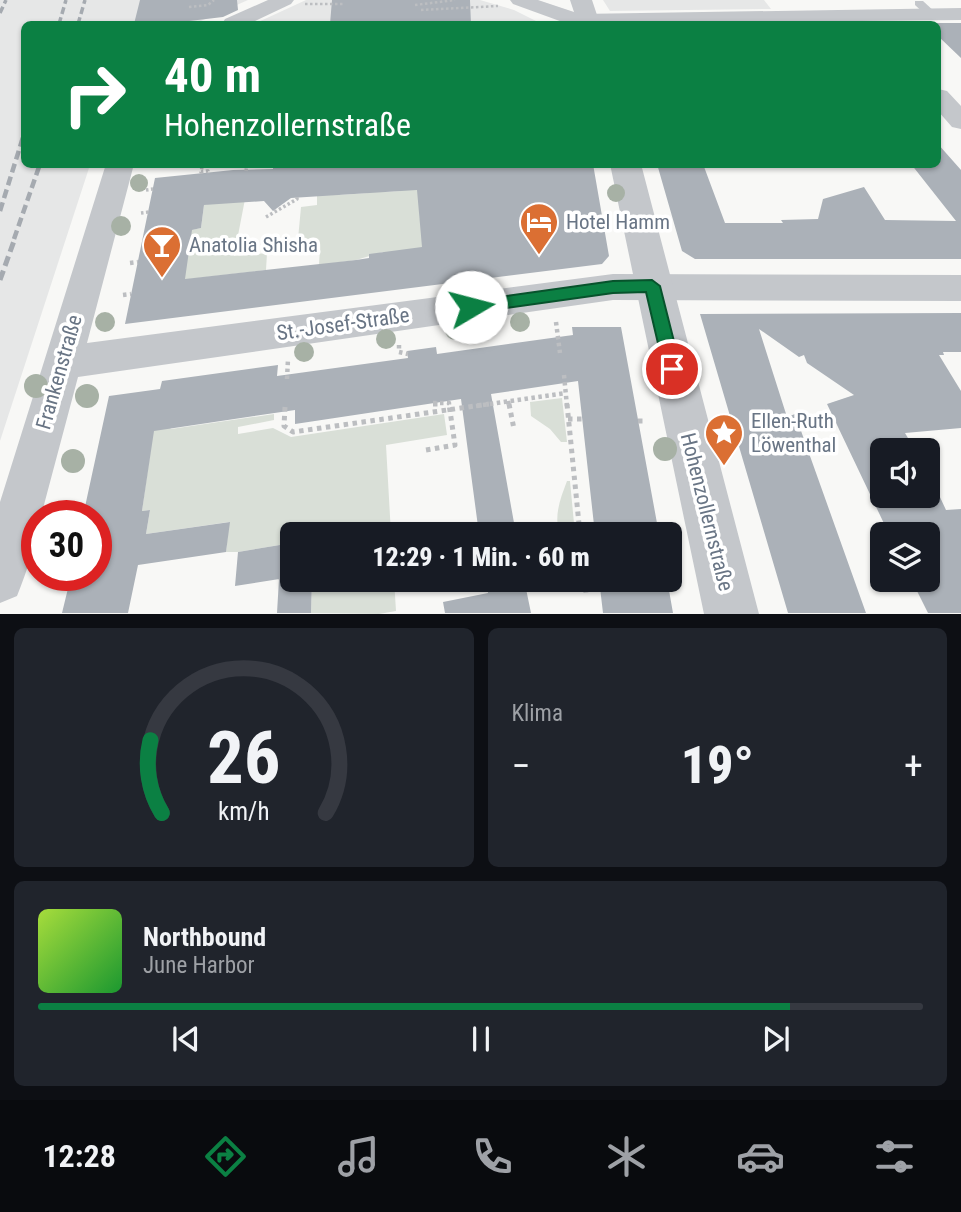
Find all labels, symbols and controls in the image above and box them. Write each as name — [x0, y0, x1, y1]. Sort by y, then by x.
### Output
text: 40 m — [164, 47, 261, 104]
icon: right — [49, 49, 140, 140]
text: Hohenzollernstraße — [164, 106, 411, 144]
hotel icon: Hotel Hamm — [518, 201, 560, 256]
place label: Hotel Hamm — [566, 210, 670, 234]
bar icon: Anatolia Shisha — [141, 224, 183, 279]
place label: Anatolia Shisha — [189, 233, 318, 257]
position arrow — [434, 270, 508, 344]
street label: St.-Josef-Straße — [275, 303, 411, 345]
street label: Frankenstraße — [31, 312, 87, 432]
pin — [642, 339, 702, 399]
icon: arrive — [653, 350, 691, 388]
place label: Ellen-Ruth Löwenthal — [751, 409, 836, 457]
place icon: Ellen-Ruth Löwenthal — [703, 412, 745, 467]
street label: Hohenzollernstraße — [676, 430, 738, 594]
map controls — [870, 438, 940, 592]
button: sound — [870, 438, 940, 508]
speed limit sign: 30 — [21, 500, 112, 591]
button: layers — [870, 522, 940, 592]
text: 12:29 · 1 Min. · 60 m — [372, 542, 590, 572]
text: Klima — [512, 700, 563, 727]
text: 26 — [207, 716, 281, 802]
text: 19° — [681, 735, 754, 796]
text: − — [512, 744, 531, 788]
text: + — [904, 744, 923, 788]
text: km/h — [218, 797, 269, 826]
text: Northbound — [143, 922, 266, 952]
text: June Harbor — [143, 952, 255, 979]
icon: previous — [167, 1020, 205, 1058]
icon: pause — [462, 1020, 500, 1058]
icon: next — [757, 1020, 795, 1058]
icon: directions — [201, 1132, 250, 1181]
icon: music — [334, 1132, 383, 1181]
icon: phone — [468, 1132, 517, 1181]
icon: climate — [602, 1132, 651, 1181]
icon: car — [736, 1132, 785, 1181]
icon: filters — [870, 1132, 919, 1181]
text: 12:28 — [42, 1137, 116, 1175]

